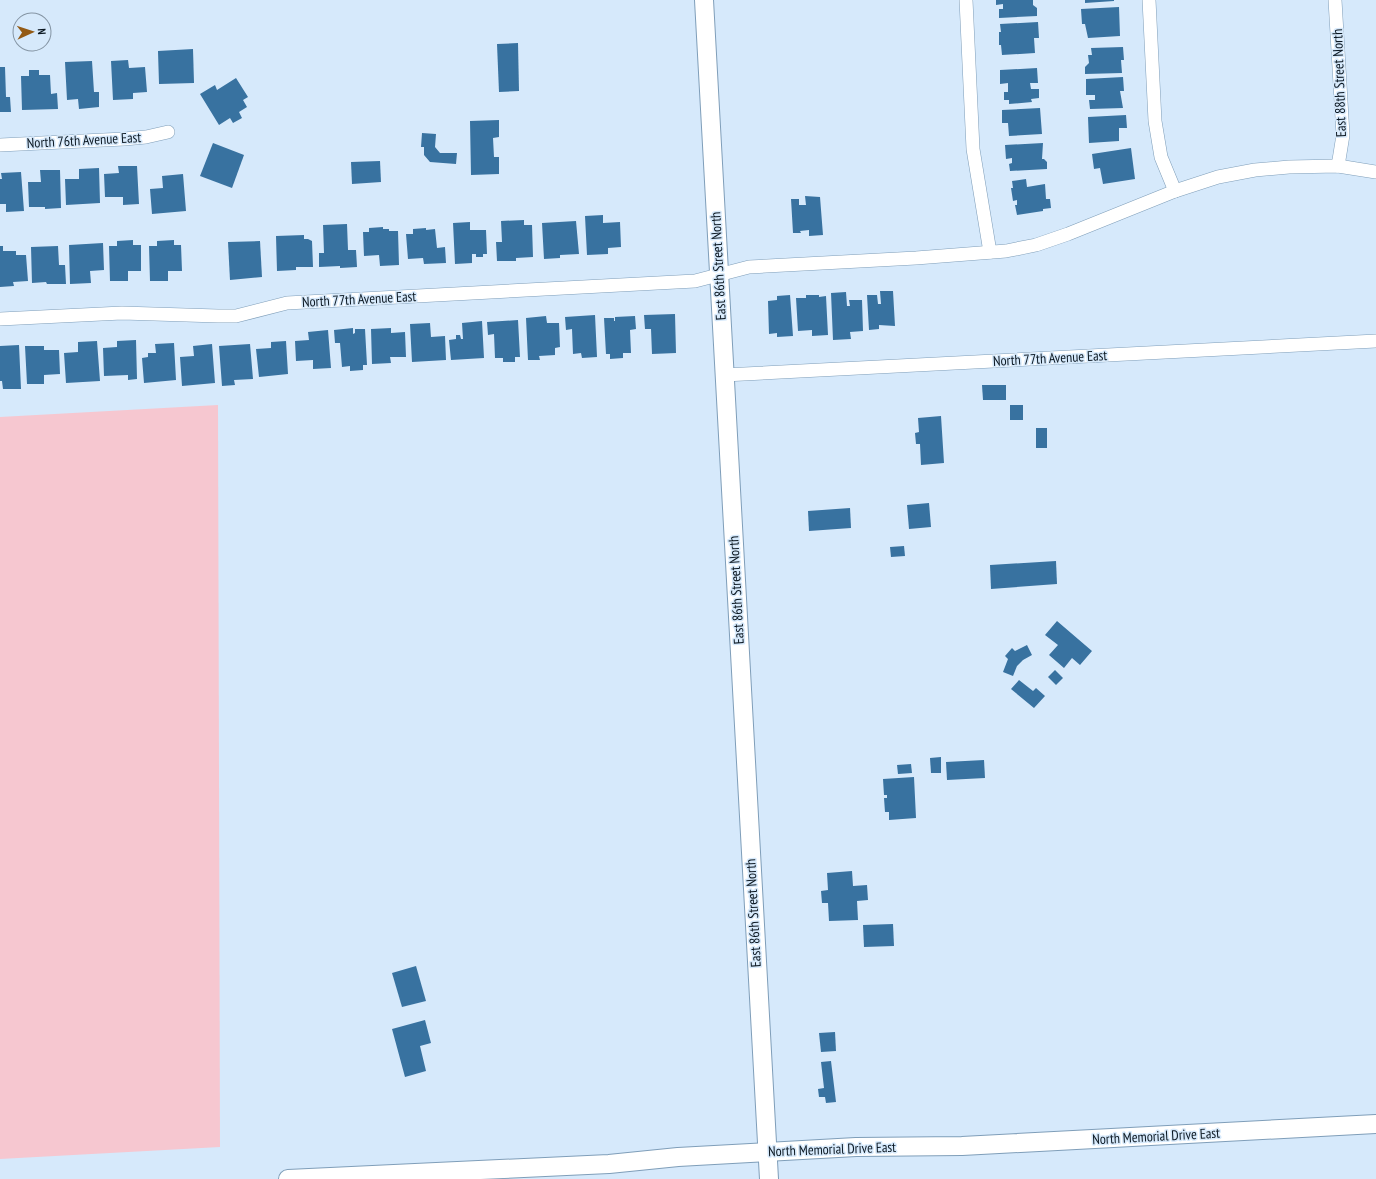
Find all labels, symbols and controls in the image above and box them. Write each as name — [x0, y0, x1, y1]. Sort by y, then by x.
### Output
north arrow — [12, 12, 52, 52]
text: N — [35, 28, 49, 35]
street label: East 88th Street North — [1328, 28, 1350, 138]
street label: North 76th Avenue East — [26, 128, 142, 152]
street label: East 86th Street North — [706, 211, 730, 321]
street label: North 77th Avenue East — [301, 287, 417, 311]
street label: North 77th Avenue East — [992, 346, 1108, 370]
street label: East 86th Street North — [724, 535, 748, 645]
street label: East 86th Street North — [741, 858, 765, 968]
street label: North Memorial Drive East — [1092, 1124, 1220, 1148]
street label: North Memorial Drive East — [768, 1138, 896, 1160]

